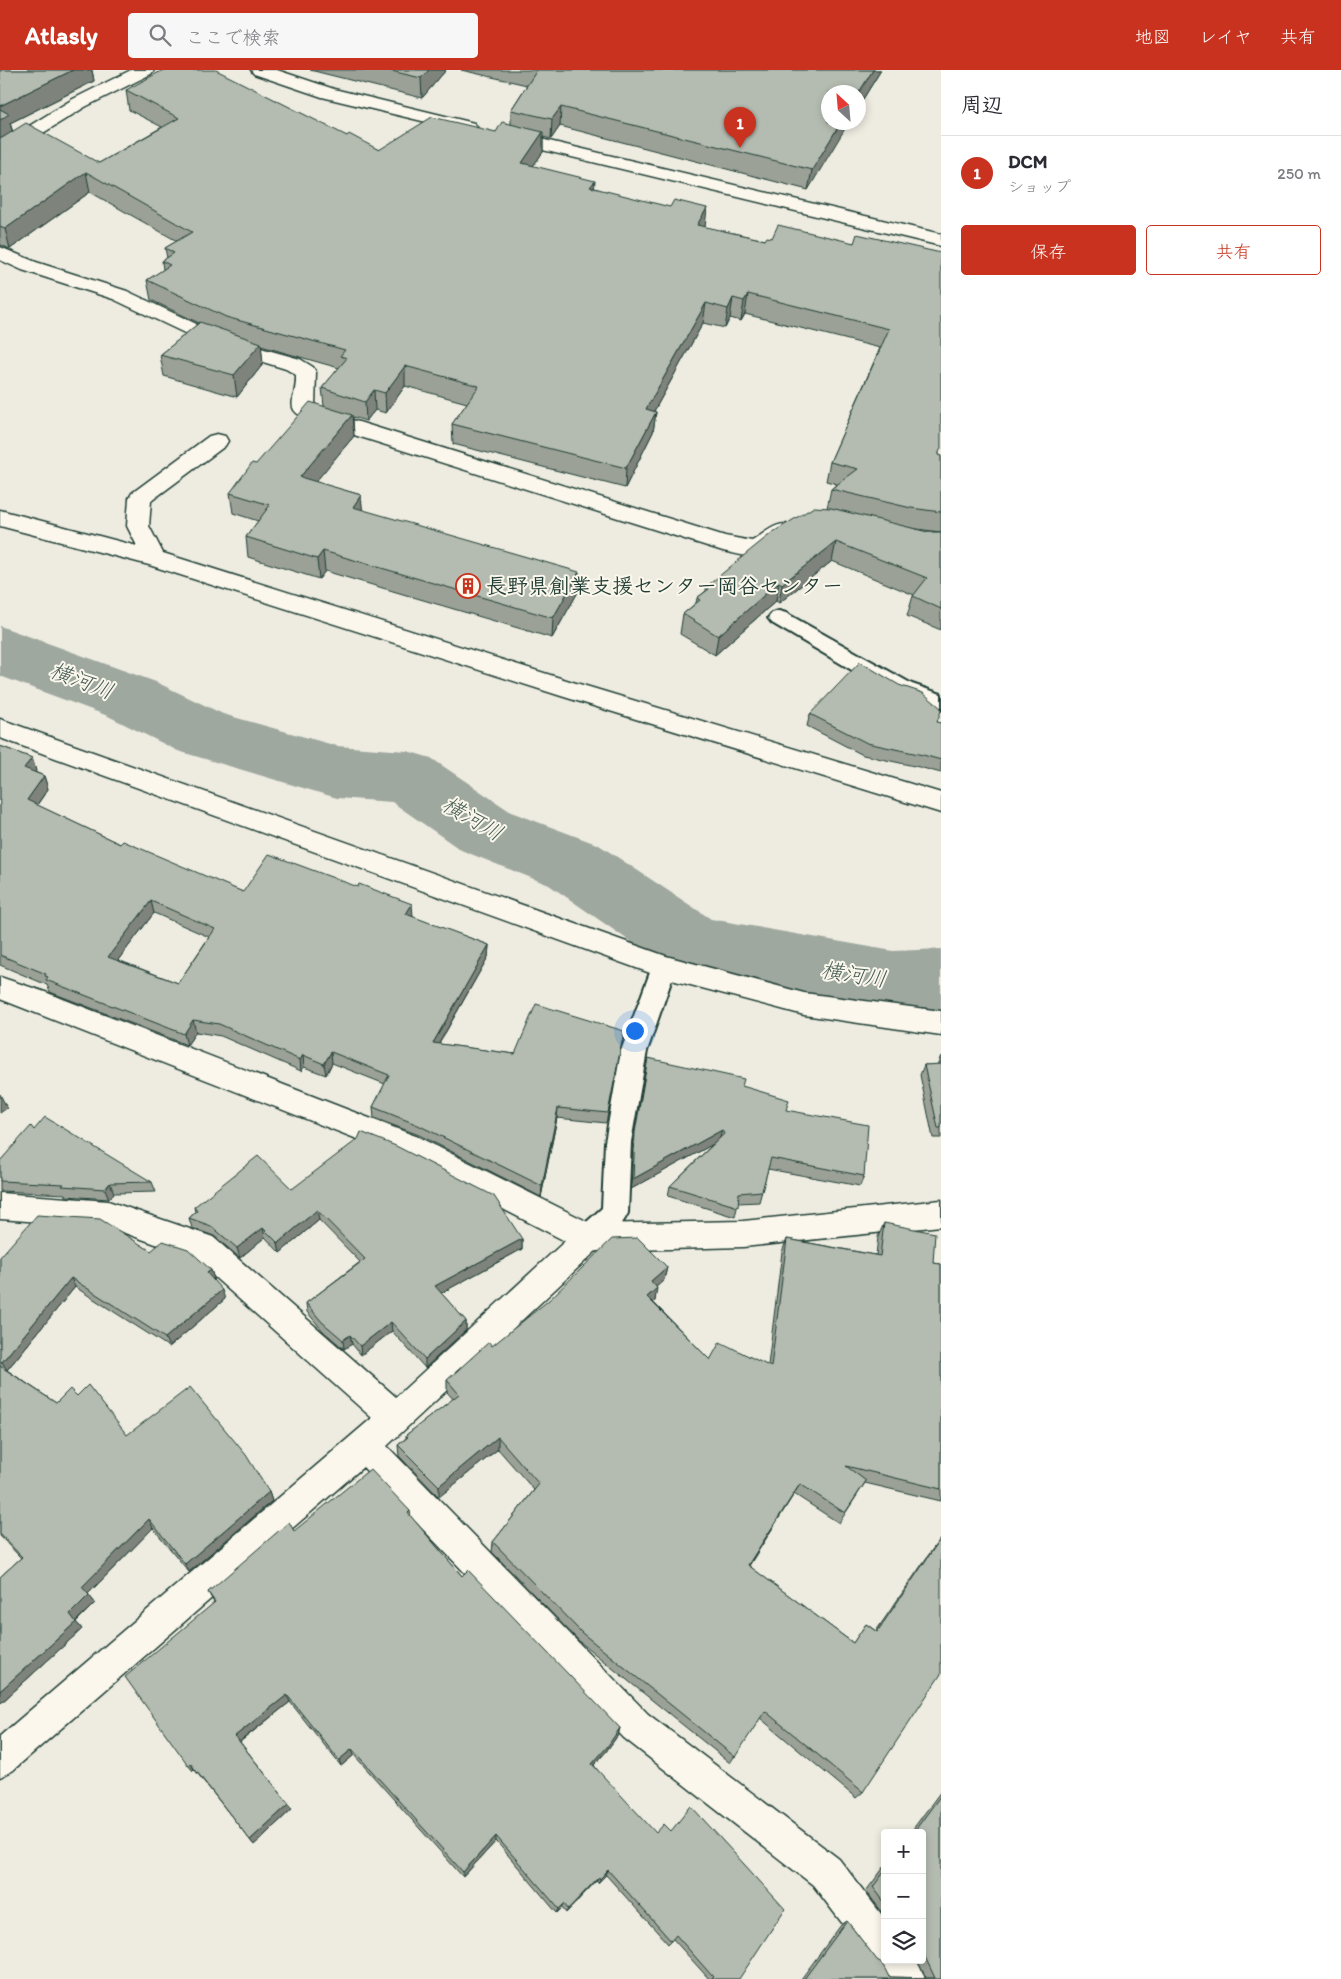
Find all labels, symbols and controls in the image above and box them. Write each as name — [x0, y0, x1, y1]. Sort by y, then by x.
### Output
search box — [128, 13, 478, 58]
text: Atlasly — [25, 21, 98, 50]
icon: search — [146, 21, 174, 49]
text: ここで検索 — [186, 26, 281, 49]
text: 地図 — [1135, 26, 1171, 48]
text: レイヤ — [1199, 26, 1252, 48]
text: 共有 — [1280, 26, 1316, 48]
north arrow — [821, 85, 866, 130]
text: 周辺 — [961, 92, 1003, 117]
pin: 1 — [724, 107, 756, 148]
text: DCM — [1008, 150, 1048, 173]
text: 1 — [973, 164, 981, 183]
text: 250 m — [1277, 164, 1321, 183]
text: ショップ — [1008, 177, 1071, 196]
button: 保存 — [961, 225, 1136, 275]
button: 共有 — [1146, 225, 1321, 275]
building icon: 長野県創業支援センター岡谷センター — [455, 573, 481, 599]
place label: 長野県創業支援センター岡谷センター — [486, 573, 843, 598]
water label: 横河川 — [46, 656, 117, 705]
water label: 横河川 — [437, 790, 508, 847]
water label: 横河川 — [819, 956, 889, 993]
your location — [622, 1018, 648, 1044]
map controls — [881, 1829, 926, 1964]
button: + — [881, 1829, 926, 1874]
button: − — [881, 1874, 926, 1919]
button: layers — [881, 1919, 926, 1964]

